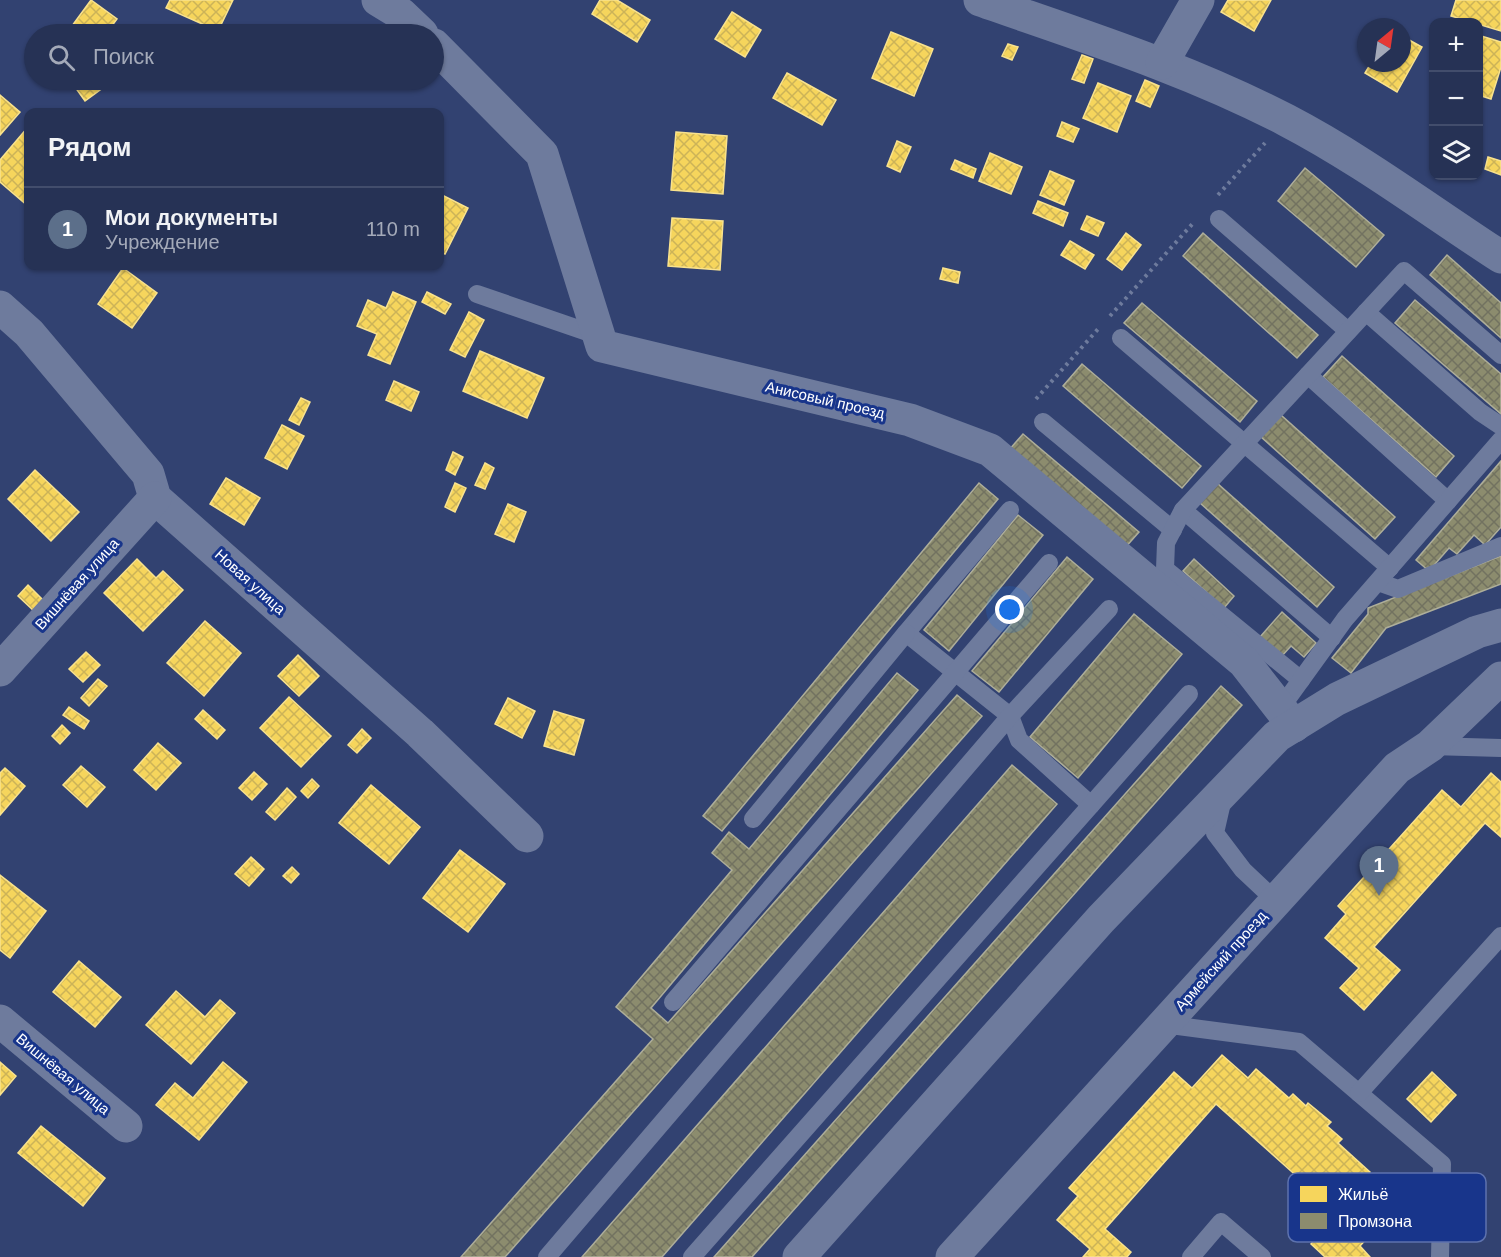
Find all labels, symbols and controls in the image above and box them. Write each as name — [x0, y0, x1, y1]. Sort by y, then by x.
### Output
north arrow — [1357, 18, 1411, 72]
map controls — [1429, 18, 1483, 180]
button: + — [1429, 18, 1483, 72]
search box — [24, 24, 444, 90]
icon: search — [45, 41, 78, 74]
text: Поиск — [93, 44, 154, 69]
button: − — [1429, 72, 1483, 126]
button: layers — [1429, 126, 1483, 180]
text: Рядом — [48, 132, 131, 162]
text: Мои документы — [105, 205, 278, 230]
text: 1 — [62, 218, 73, 240]
text: 110 m — [366, 218, 420, 240]
text: Учреждение — [105, 231, 220, 253]
street label: Анисовый проезд — [764, 377, 887, 422]
street label: Вишнёвая улица — [31, 534, 122, 633]
street label: Новая улица — [212, 546, 290, 618]
your location — [995, 595, 1024, 624]
pin: 1 — [1360, 846, 1398, 896]
street label: Армейский проезд — [1171, 907, 1270, 1014]
street label: Вишнёвая улица — [13, 1030, 114, 1118]
legend — [1288, 1173, 1486, 1242]
text: Жильё — [1338, 1186, 1388, 1203]
text: Промзона — [1338, 1213, 1412, 1230]

